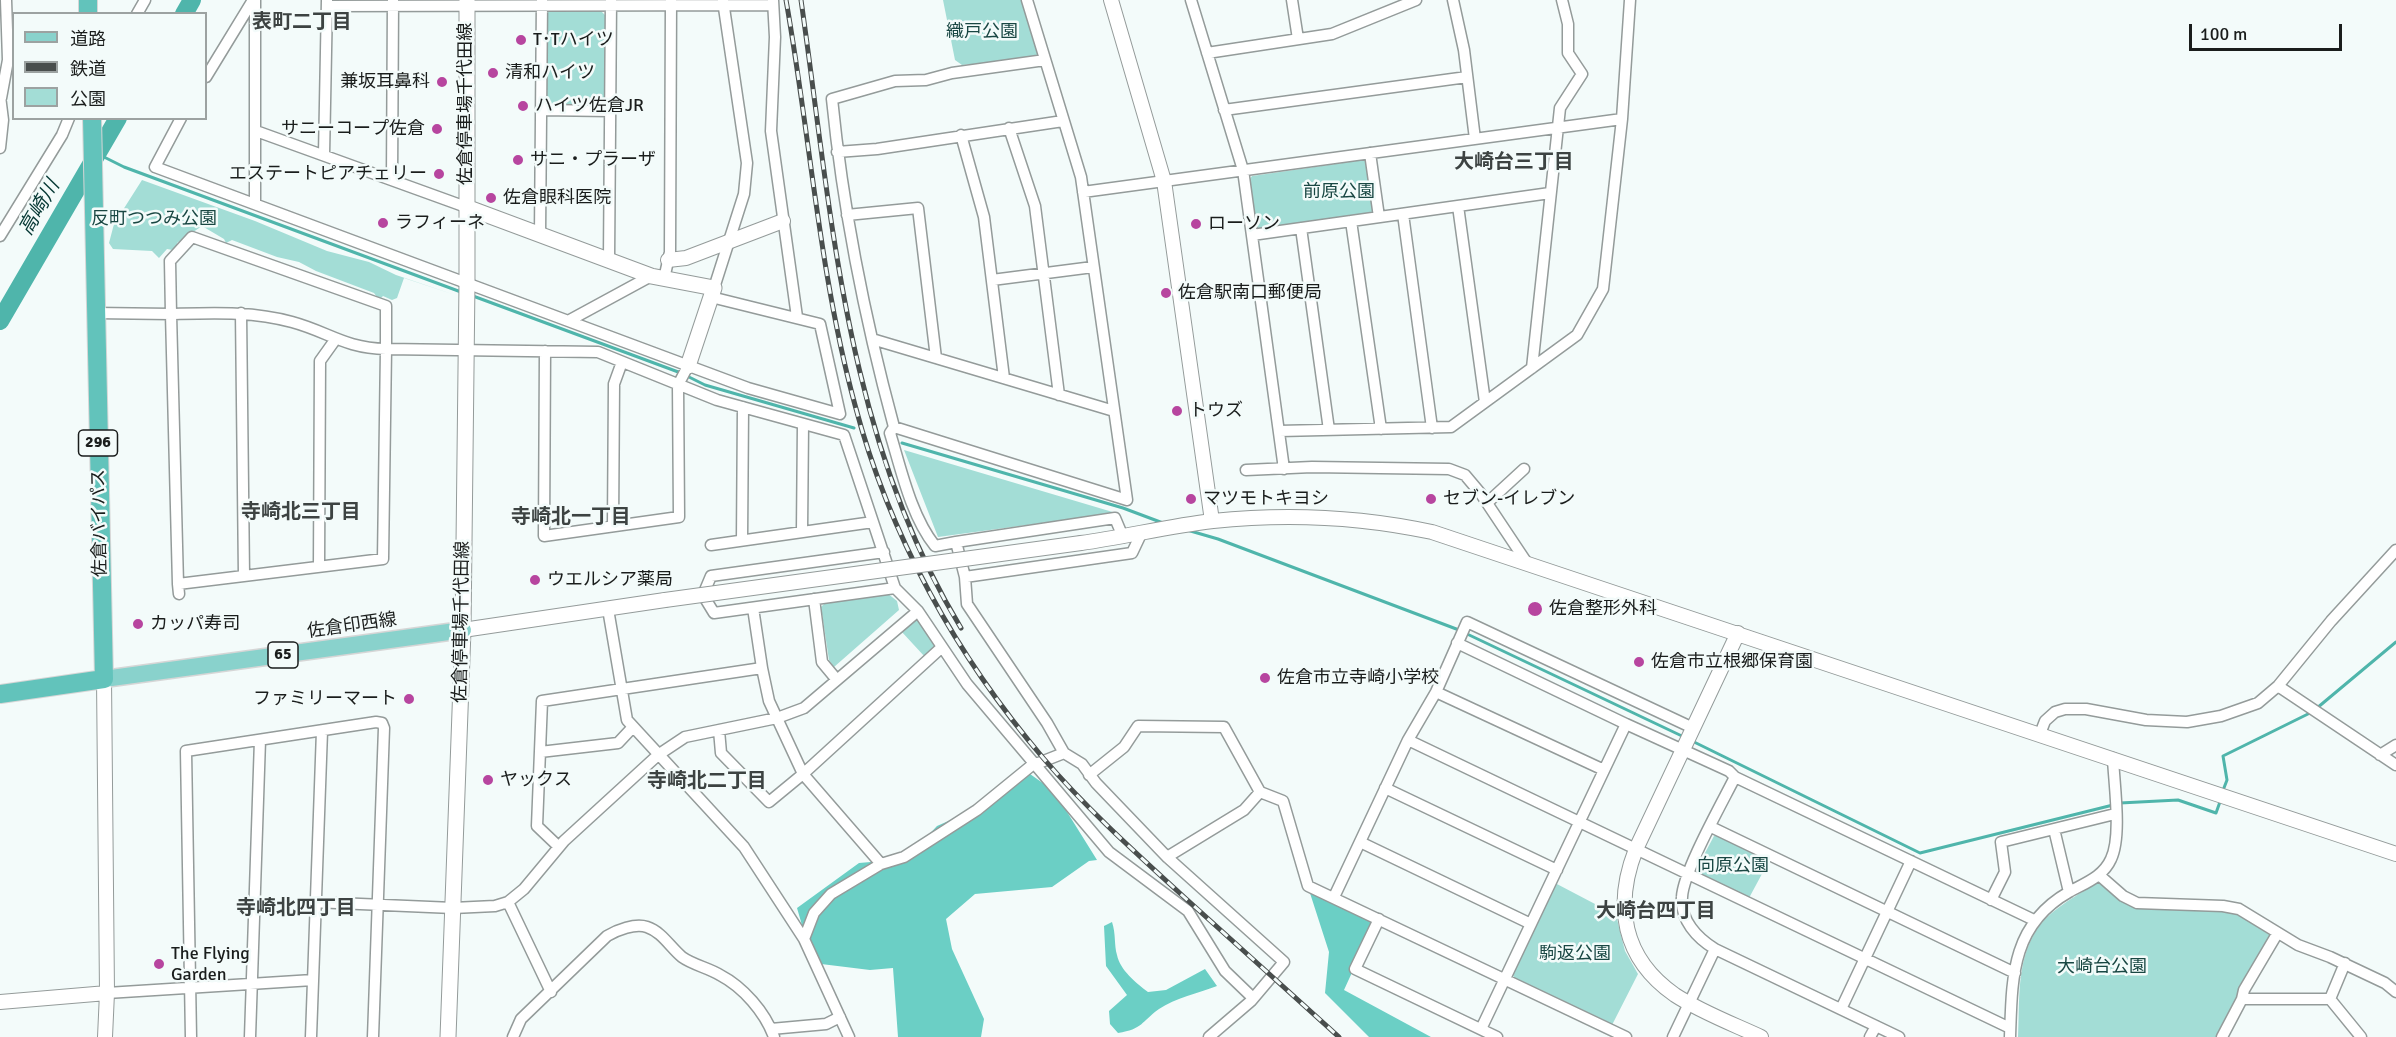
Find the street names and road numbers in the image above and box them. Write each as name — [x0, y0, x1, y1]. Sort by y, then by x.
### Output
street label: 佐倉停車場千代田線 — [455, 23, 477, 185]
road number: 296 — [78, 430, 118, 456]
street label: 佐倉バイパス — [88, 469, 112, 577]
street label: 佐倉停車場千代田線 — [450, 541, 474, 703]
street label: 佐倉印西線 — [306, 609, 398, 643]
road number: 65 — [268, 642, 298, 668]

